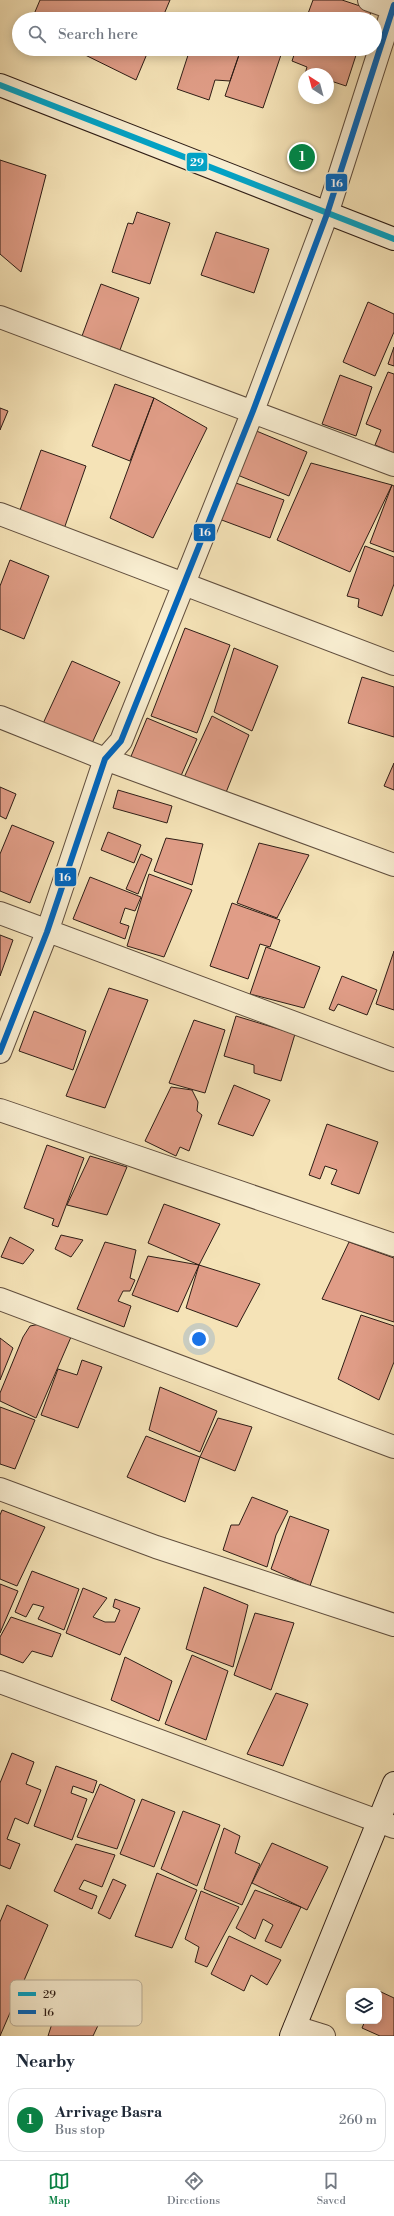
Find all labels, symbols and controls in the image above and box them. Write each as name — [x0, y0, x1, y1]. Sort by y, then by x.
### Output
search box — [12, 12, 382, 56]
icon: search — [26, 23, 48, 45]
text: Search here — [58, 25, 138, 44]
north arrow — [298, 68, 334, 104]
pin: 1 — [289, 142, 315, 172]
line badge: 29 — [186, 152, 208, 172]
text: 29 — [190, 156, 204, 170]
line badge: 16 — [325, 173, 348, 192]
text: 16 — [331, 177, 343, 191]
line badge: 16 — [193, 523, 216, 542]
text: 16 — [199, 526, 211, 540]
line badge: 16 — [54, 867, 77, 887]
text: 16 — [59, 871, 71, 885]
your location — [189, 1329, 209, 1349]
legend — [10, 1980, 142, 2026]
text: 29 — [43, 1988, 56, 2002]
map controls — [346, 1988, 382, 2024]
button: layers — [346, 1988, 382, 2024]
text: 16 — [43, 2006, 54, 2020]
text: Nearby — [16, 2051, 75, 2073]
text: Arrivage Basra — [55, 2103, 162, 2122]
text: 1 — [27, 2112, 33, 2128]
text: 260 m — [339, 2112, 377, 2128]
text: Bus stop — [55, 2122, 105, 2138]
tab: Map — [48, 2170, 70, 2208]
tab: Directions — [167, 2170, 220, 2208]
tab: Saved — [317, 2170, 346, 2208]

